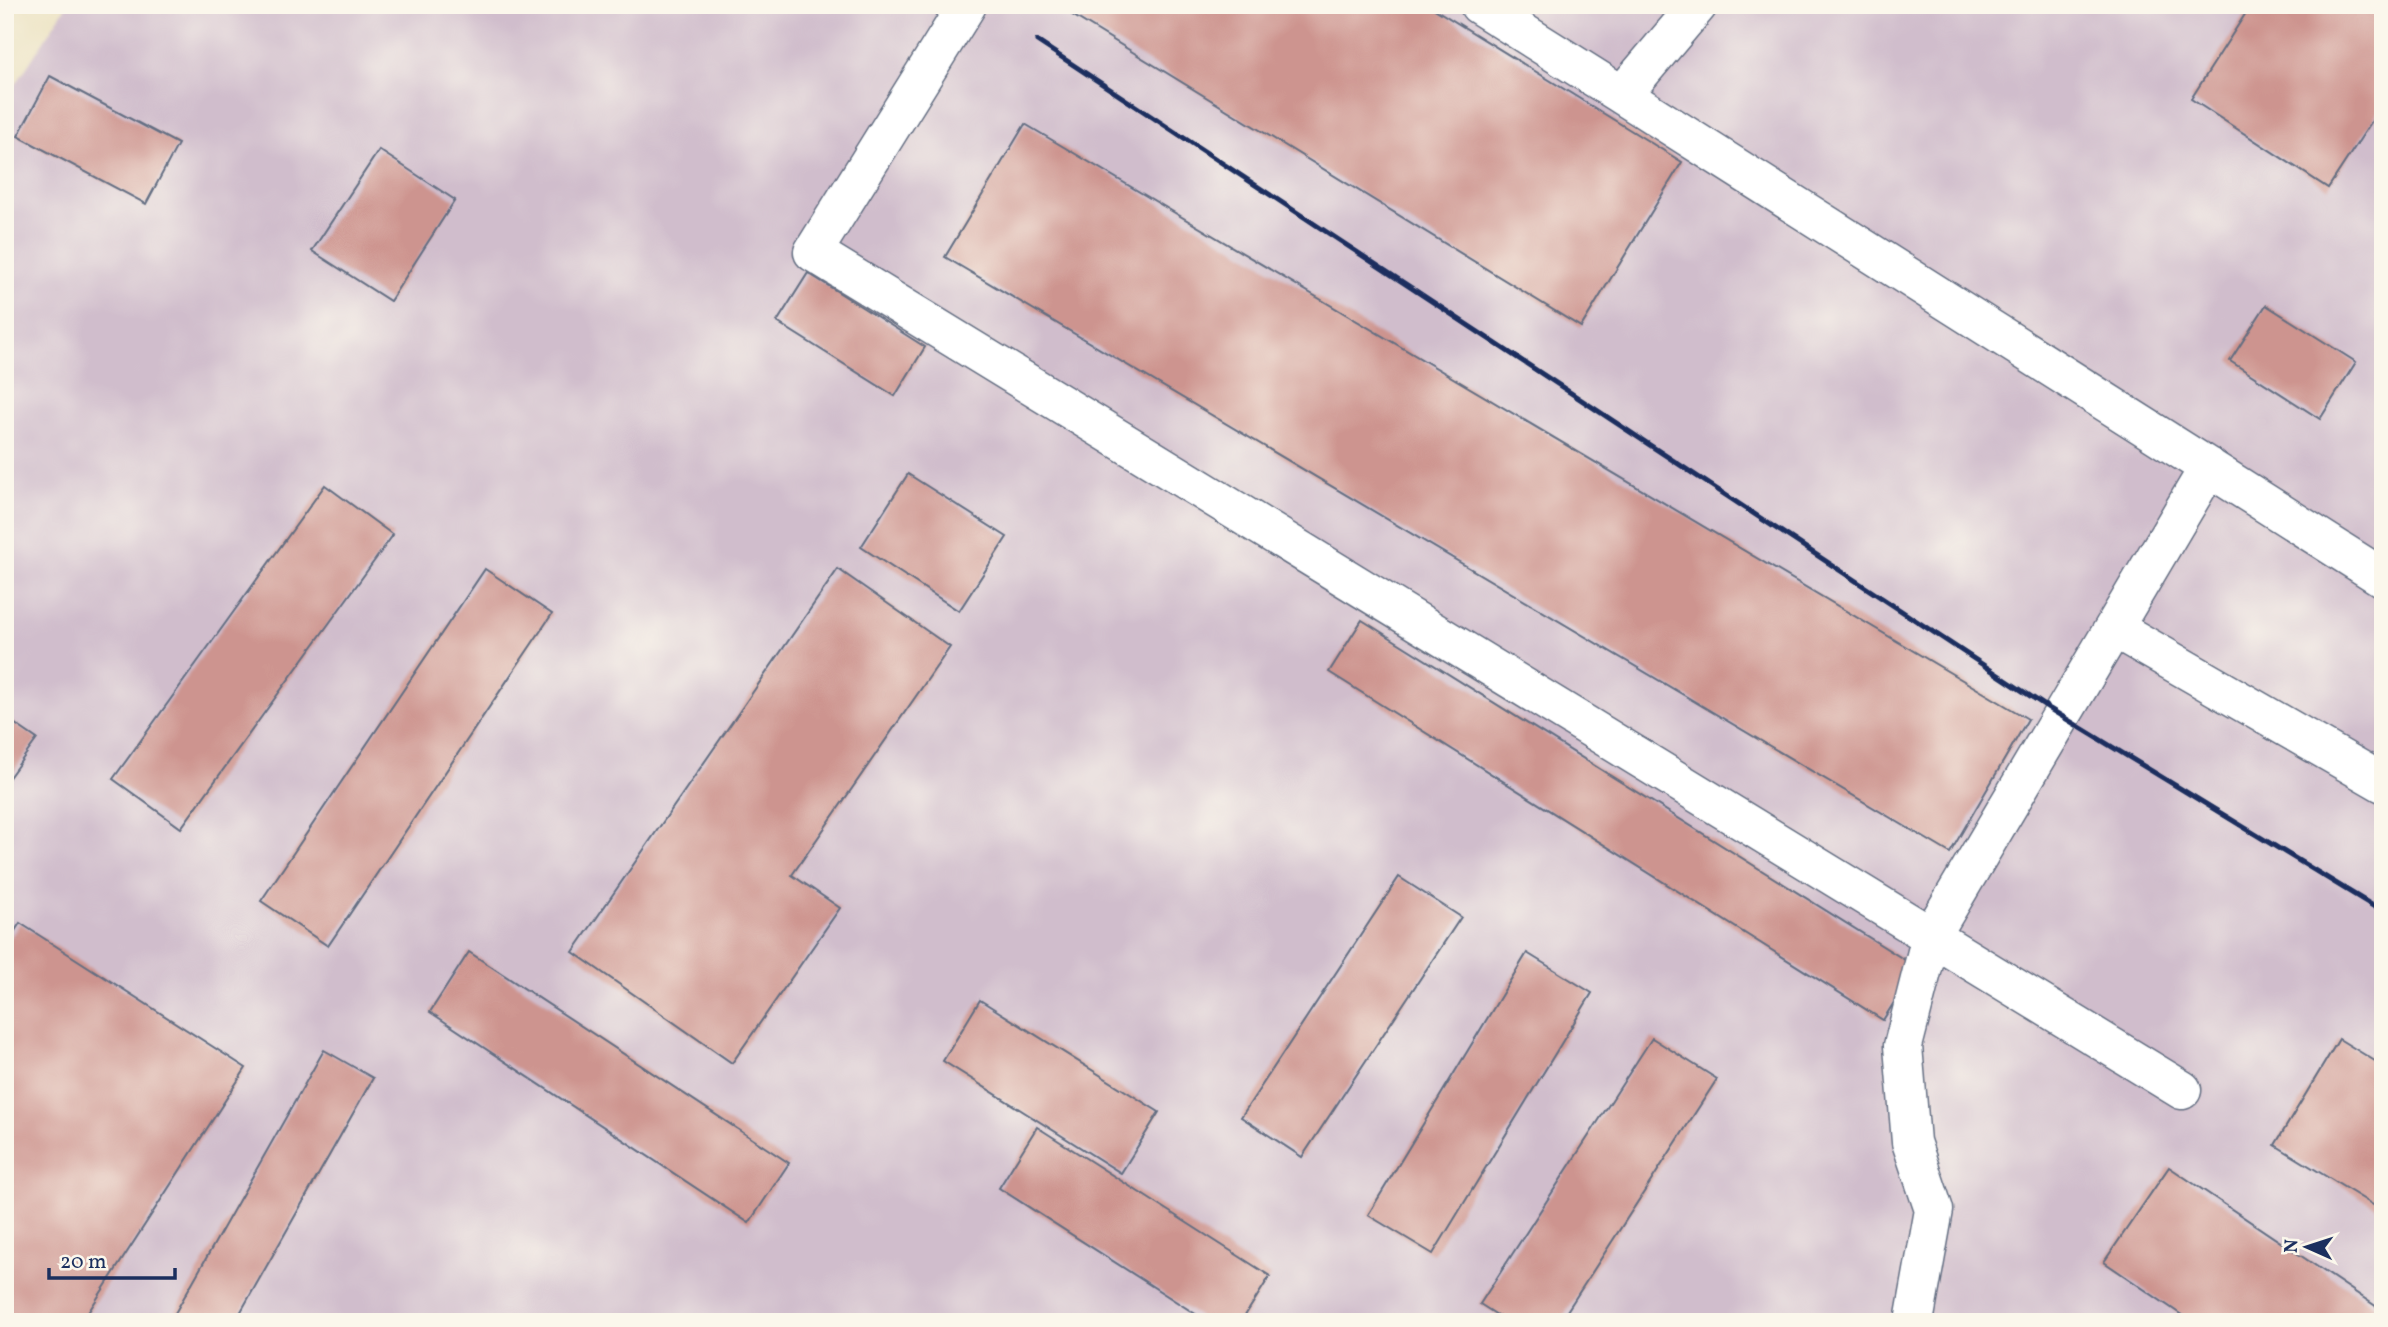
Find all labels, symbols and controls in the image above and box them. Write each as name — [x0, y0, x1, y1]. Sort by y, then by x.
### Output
north arrow — [2272, 1212, 2342, 1282]
scale bar — [49, 1236, 175, 1280]
text: N — [2279, 1238, 2305, 1254]
text: 20 m — [60, 1248, 106, 1277]

